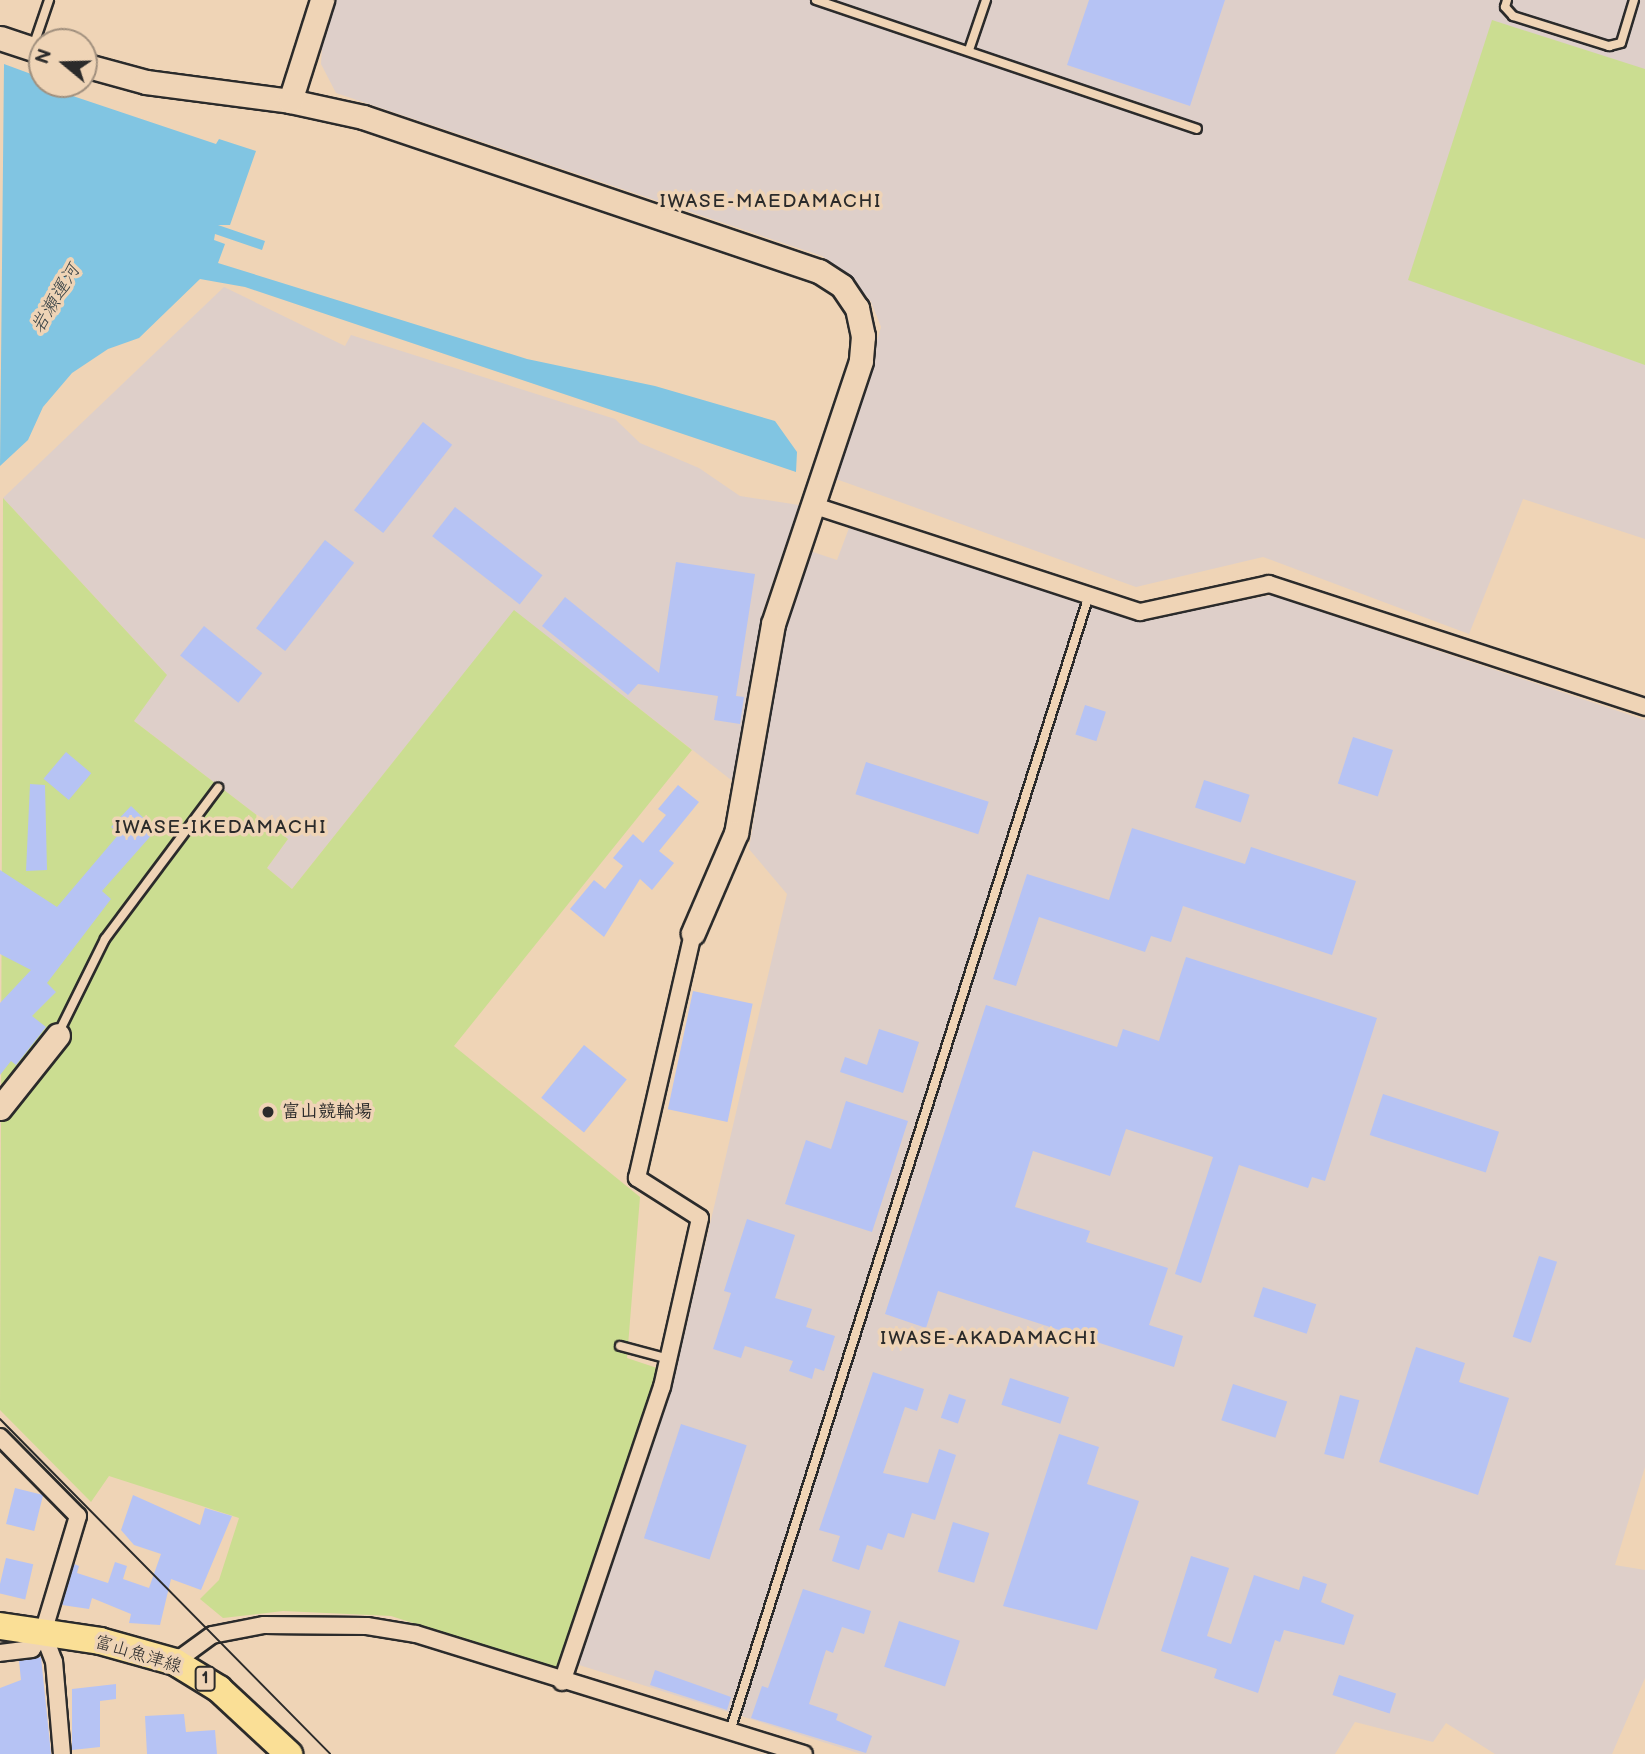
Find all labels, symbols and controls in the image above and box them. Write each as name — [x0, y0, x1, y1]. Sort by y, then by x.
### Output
north arrow — [28, 28, 98, 98]
text: N — [31, 46, 58, 67]
district label: IWASE-MAEDAMACHI — [662, 191, 880, 213]
water label: 岩瀬運河 — [27, 261, 85, 337]
district label: IWASE-IKEDAMACHI — [117, 817, 325, 839]
place label: 富山競輪場 — [282, 1101, 372, 1123]
marker: 富山競輪場 — [260, 1104, 276, 1120]
district label: IWASE-AKADAMACHI — [882, 1328, 1096, 1350]
street label: 富山魚津線 — [92, 1632, 184, 1678]
road number: 1 — [194, 1666, 216, 1692]

